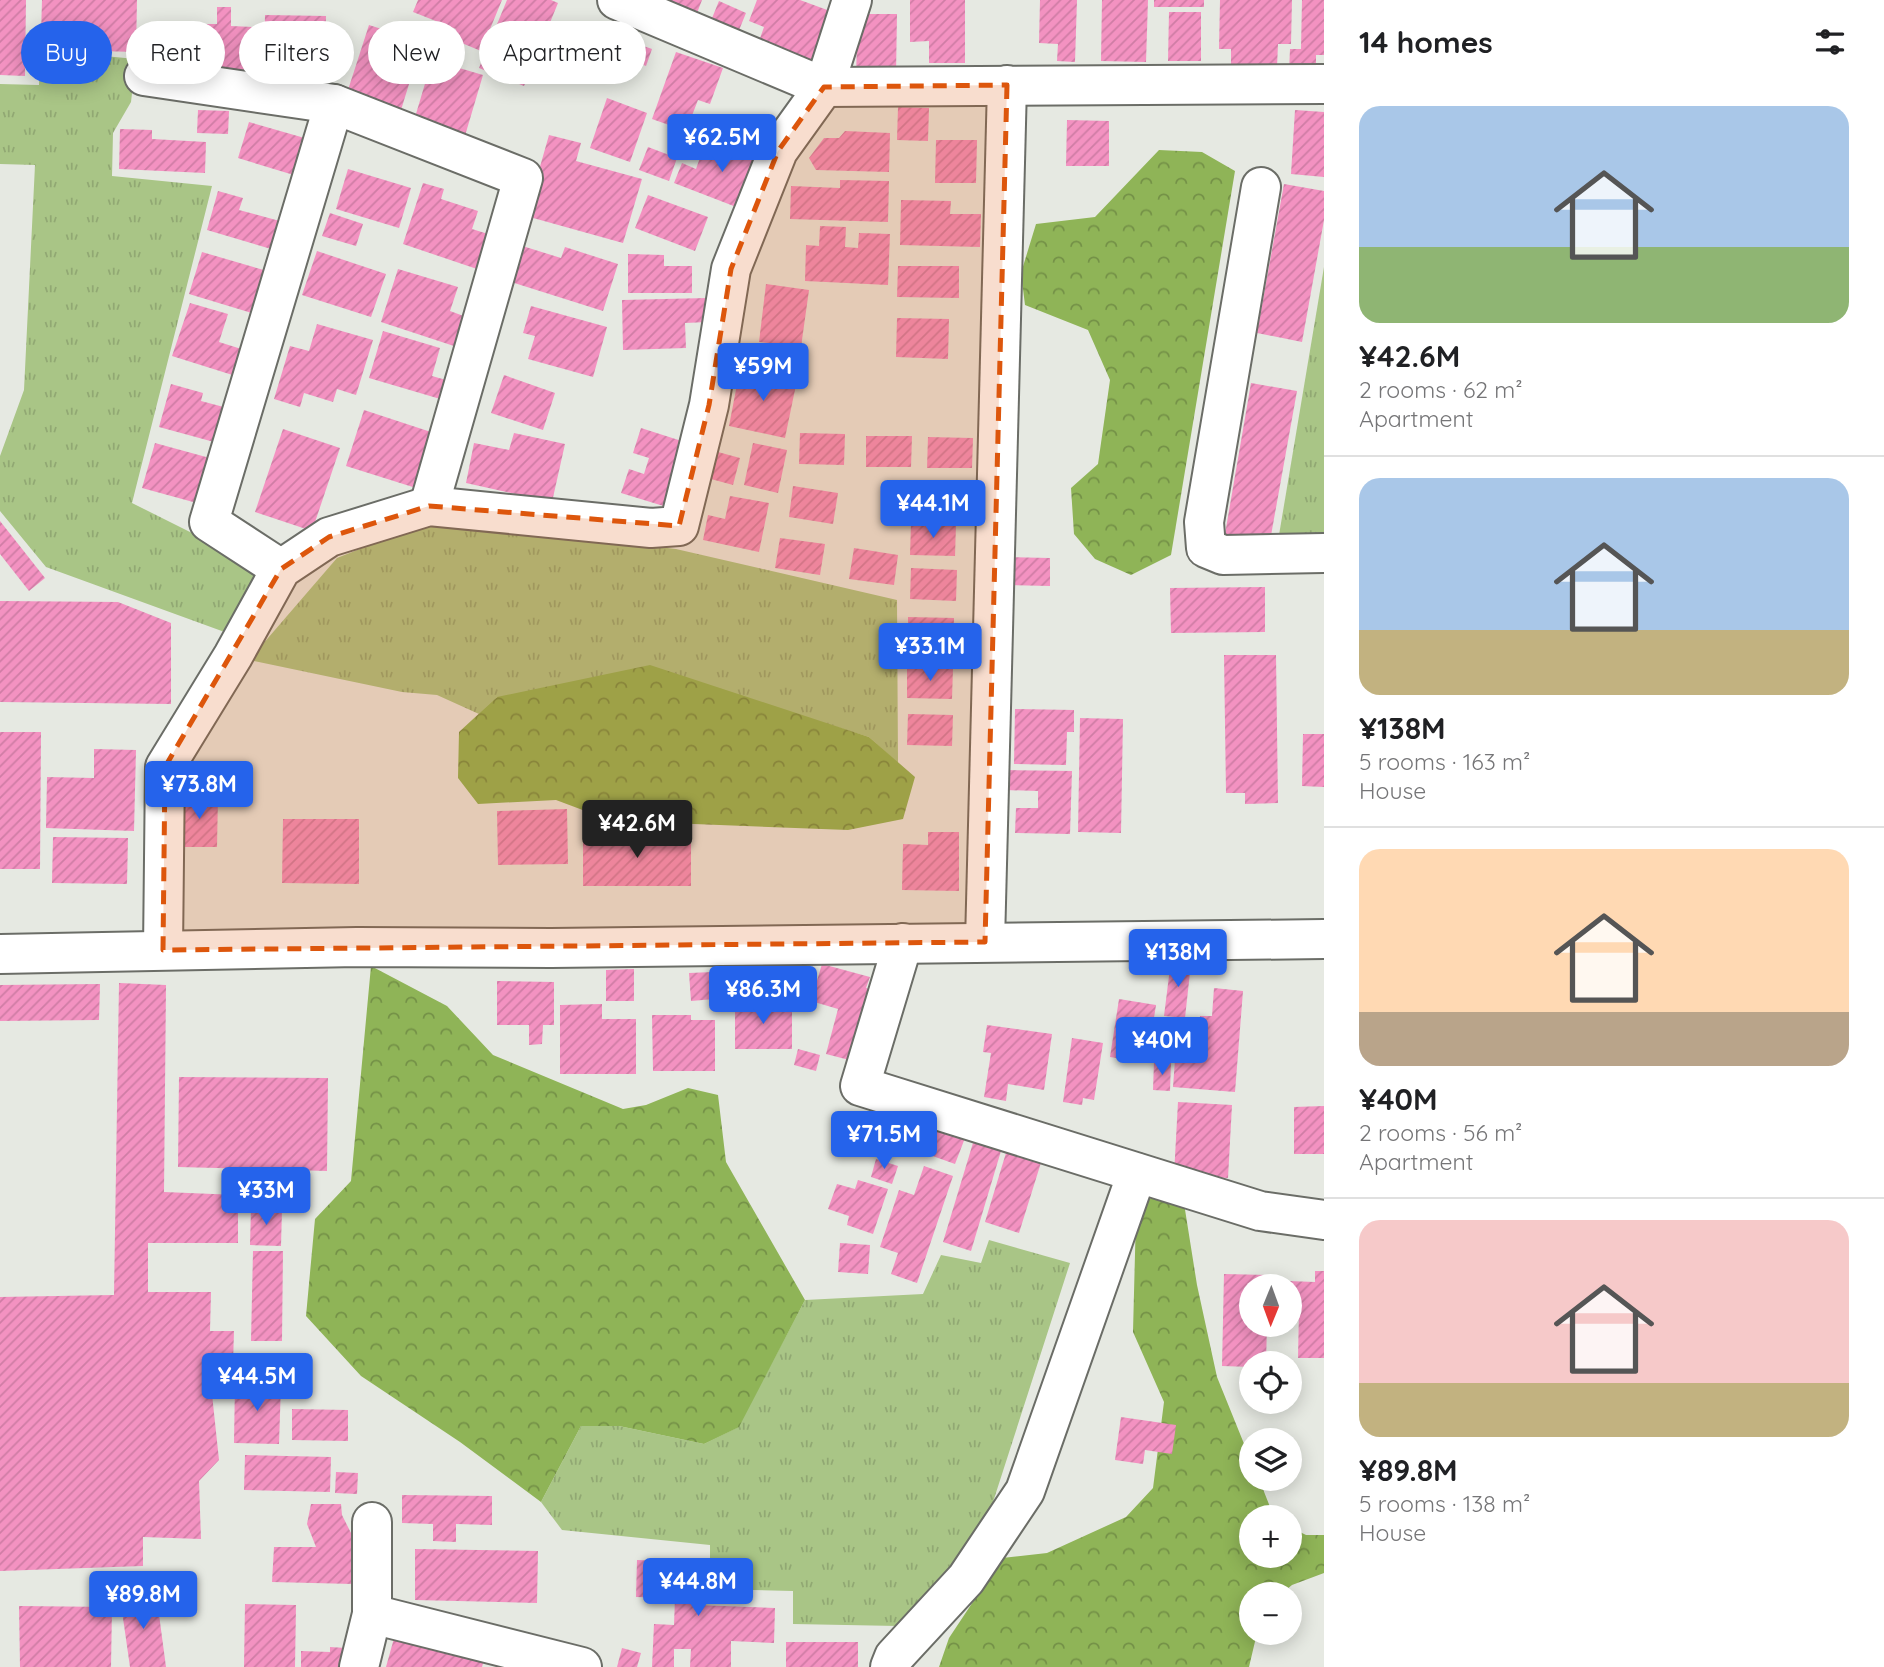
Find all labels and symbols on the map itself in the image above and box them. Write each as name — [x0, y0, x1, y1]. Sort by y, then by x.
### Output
pin: ¥62.5M — [665, 114, 779, 174]
pin: ¥59M — [722, 344, 804, 403]
pin: ¥44.1M — [876, 480, 990, 540]
pin: ¥33.1M — [873, 624, 987, 683]
pin: ¥73.8M — [142, 762, 256, 821]
pin: ¥42.6M — [580, 800, 694, 860]
pin: ¥138M — [1129, 930, 1227, 989]
pin: ¥86.3M — [706, 967, 820, 1026]
pin: ¥40M — [1121, 1018, 1203, 1077]
pin: ¥71.5M — [827, 1112, 941, 1171]
pin: ¥33M — [225, 1168, 307, 1227]
north arrow — [1239, 1274, 1302, 1337]
pin: ¥44.5M — [200, 1354, 314, 1413]
pin: ¥44.8M — [641, 1558, 755, 1618]
pin: ¥89.8M — [86, 1572, 200, 1631]

